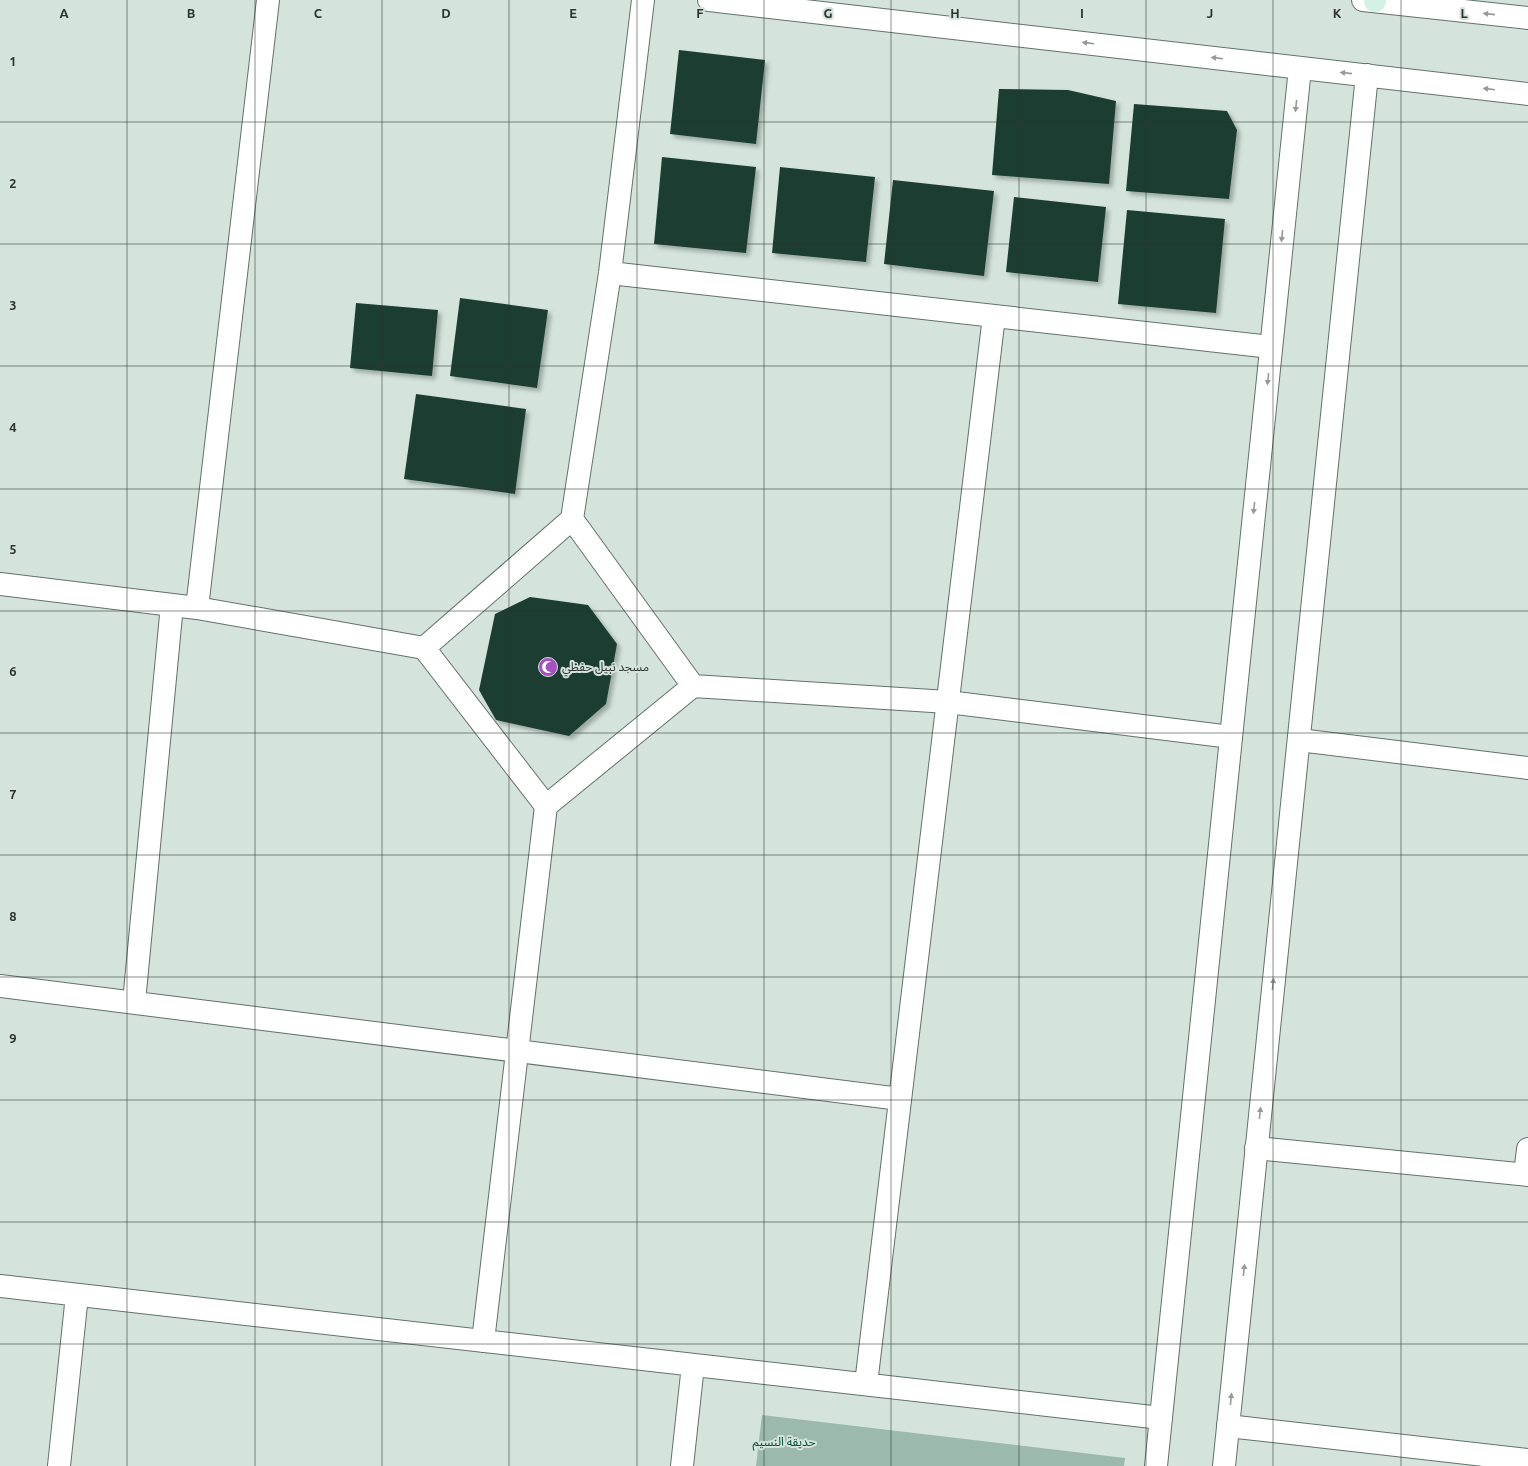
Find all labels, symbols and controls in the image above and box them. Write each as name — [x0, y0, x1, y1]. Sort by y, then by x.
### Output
text: A — [59, 6, 69, 20]
text: B — [187, 6, 196, 20]
text: C — [314, 6, 323, 20]
text: D — [441, 6, 451, 20]
text: E — [569, 6, 577, 20]
text: F — [696, 6, 704, 20]
text: G — [824, 6, 833, 20]
text: H — [950, 6, 960, 20]
text: I — [1080, 6, 1084, 20]
text: J — [1207, 6, 1213, 20]
text: K — [1333, 6, 1342, 20]
text: L — [1460, 6, 1468, 20]
one-way arrow — [1483, 10, 1495, 17]
one-way arrow — [1082, 40, 1094, 47]
text: 1 — [9, 54, 17, 68]
one-way arrow — [1211, 55, 1223, 61]
one-way arrow — [1340, 69, 1352, 76]
one-way arrow — [1483, 86, 1495, 92]
one-way arrow — [1292, 100, 1299, 112]
text: 2 — [9, 176, 17, 190]
one-way arrow — [1279, 230, 1286, 242]
text: 3 — [9, 298, 17, 312]
one-way arrow — [1264, 373, 1271, 385]
text: 4 — [9, 420, 17, 434]
one-way arrow — [1251, 502, 1258, 514]
text: 5 — [9, 542, 17, 556]
mosque icon: مسجد نبيل حفظي — [537, 656, 559, 678]
place label: مسجد نبيل حفظي — [562, 660, 649, 677]
text: 6 — [9, 664, 17, 678]
text: 7 — [9, 787, 17, 801]
text: 8 — [9, 909, 17, 923]
one-way arrow — [1270, 978, 1277, 990]
text: 9 — [9, 1031, 17, 1045]
one-way arrow — [1257, 1107, 1263, 1119]
one-way arrow — [1241, 1264, 1247, 1276]
one-way arrow — [1227, 1393, 1234, 1405]
park label: حدیقة النسیم — [752, 1435, 816, 1451]

